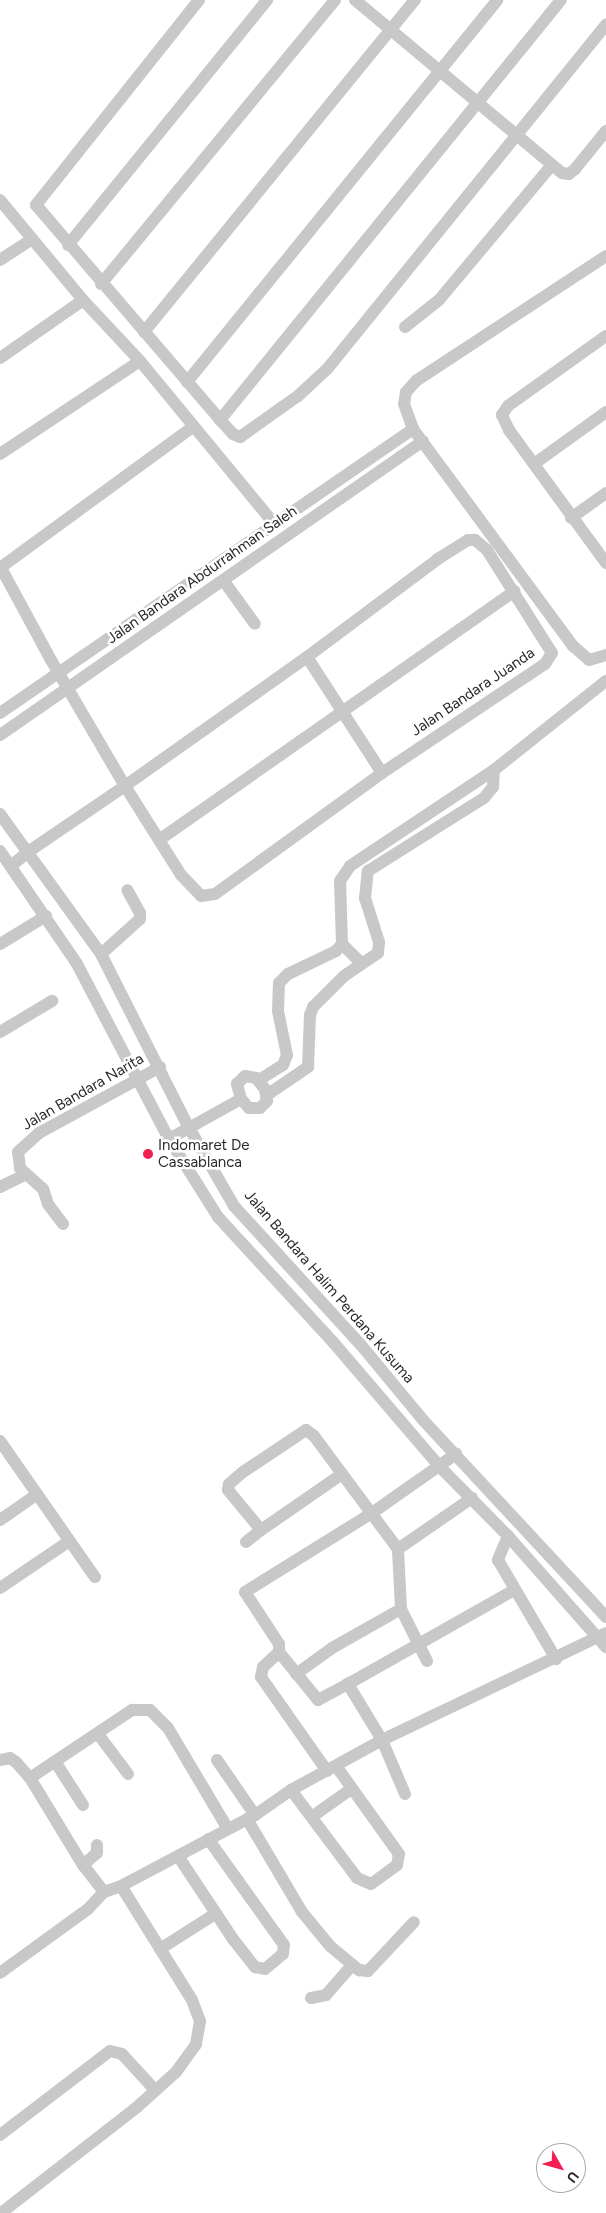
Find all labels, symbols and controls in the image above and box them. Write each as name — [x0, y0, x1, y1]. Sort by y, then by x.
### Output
street label: Jalan Bandara Abdurrahman Saleh — [103, 502, 301, 648]
street label: Jalan Bandara Juanda — [408, 644, 538, 740]
street label: Jalan Bandara Narita — [19, 1050, 147, 1134]
place label: Indomaret De Cassablanca — [158, 1136, 249, 1171]
marker: Indomaret De Cassablanca — [142, 1148, 154, 1160]
street label: Jalan Bandara Halim Perdana Kusuma — [240, 1187, 418, 1387]
north arrow — [536, 2143, 586, 2193]
text: U — [563, 2168, 582, 2186]

